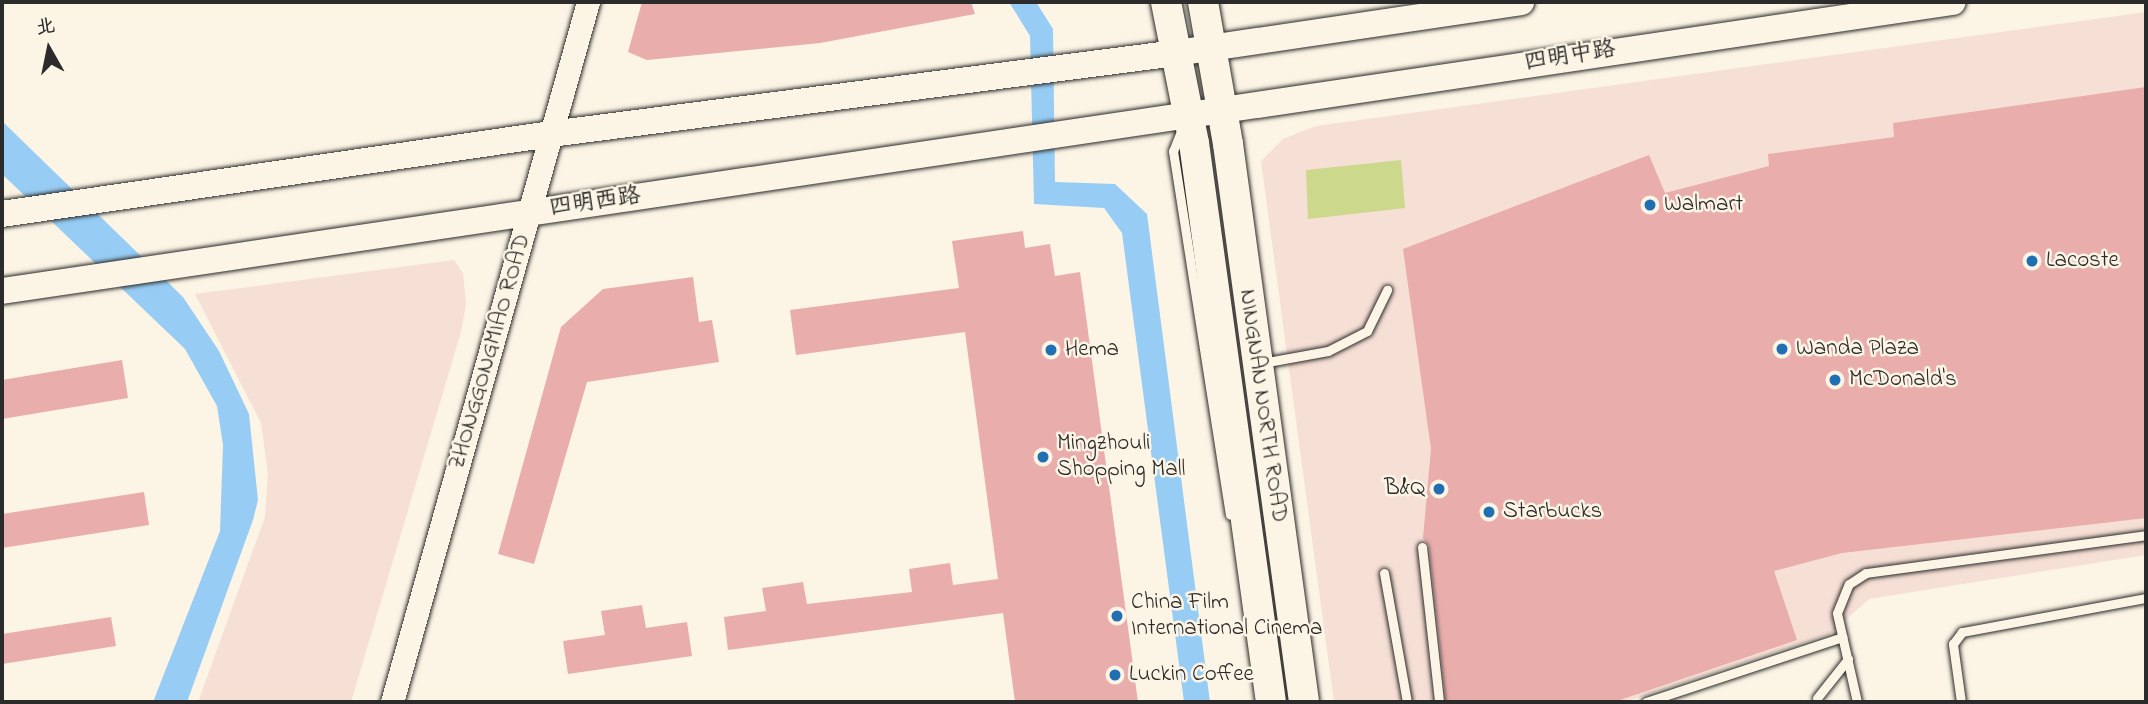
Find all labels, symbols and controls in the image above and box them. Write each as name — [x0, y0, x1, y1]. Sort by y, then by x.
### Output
text: 北 — [34, 13, 57, 43]
north arrow — [14, 14, 84, 84]
street label: 四明中路 — [1522, 36, 1618, 78]
street label: 四明西路 — [548, 183, 642, 223]
place label: Walmart — [1664, 191, 1743, 219]
marker: Walmart — [1642, 197, 1658, 213]
street label: ZHONGGONGMIAO ROAD — [444, 231, 538, 473]
place label: Lacoste — [2046, 247, 2119, 275]
marker: Lacoste — [2024, 253, 2040, 269]
street label: NINGNAN NORTH ROAD — [1232, 288, 1292, 524]
place label: Wanda Plaza — [1796, 335, 1919, 363]
place label: Hema — [1065, 336, 1119, 364]
marker: Wanda Plaza — [1774, 341, 1790, 357]
marker: Hema — [1043, 342, 1059, 358]
place label: McDonald's — [1849, 366, 1957, 394]
marker: McDonald's — [1827, 372, 1843, 388]
place label: Mingzhouli Shopping Mall — [1057, 430, 1185, 484]
marker: Mingzhouli Shopping Mall — [1035, 449, 1051, 465]
place label: B&Q — [1384, 475, 1425, 503]
marker: B&Q — [1431, 481, 1447, 497]
place label: Starbucks — [1503, 498, 1602, 526]
marker: Starbucks — [1481, 504, 1497, 520]
place label: China Film International Cinema — [1131, 589, 1323, 643]
marker: China Film International Cinema — [1109, 608, 1125, 624]
place label: Luckin Coffee — [1129, 661, 1254, 689]
marker: Luckin Coffee — [1107, 667, 1123, 683]

